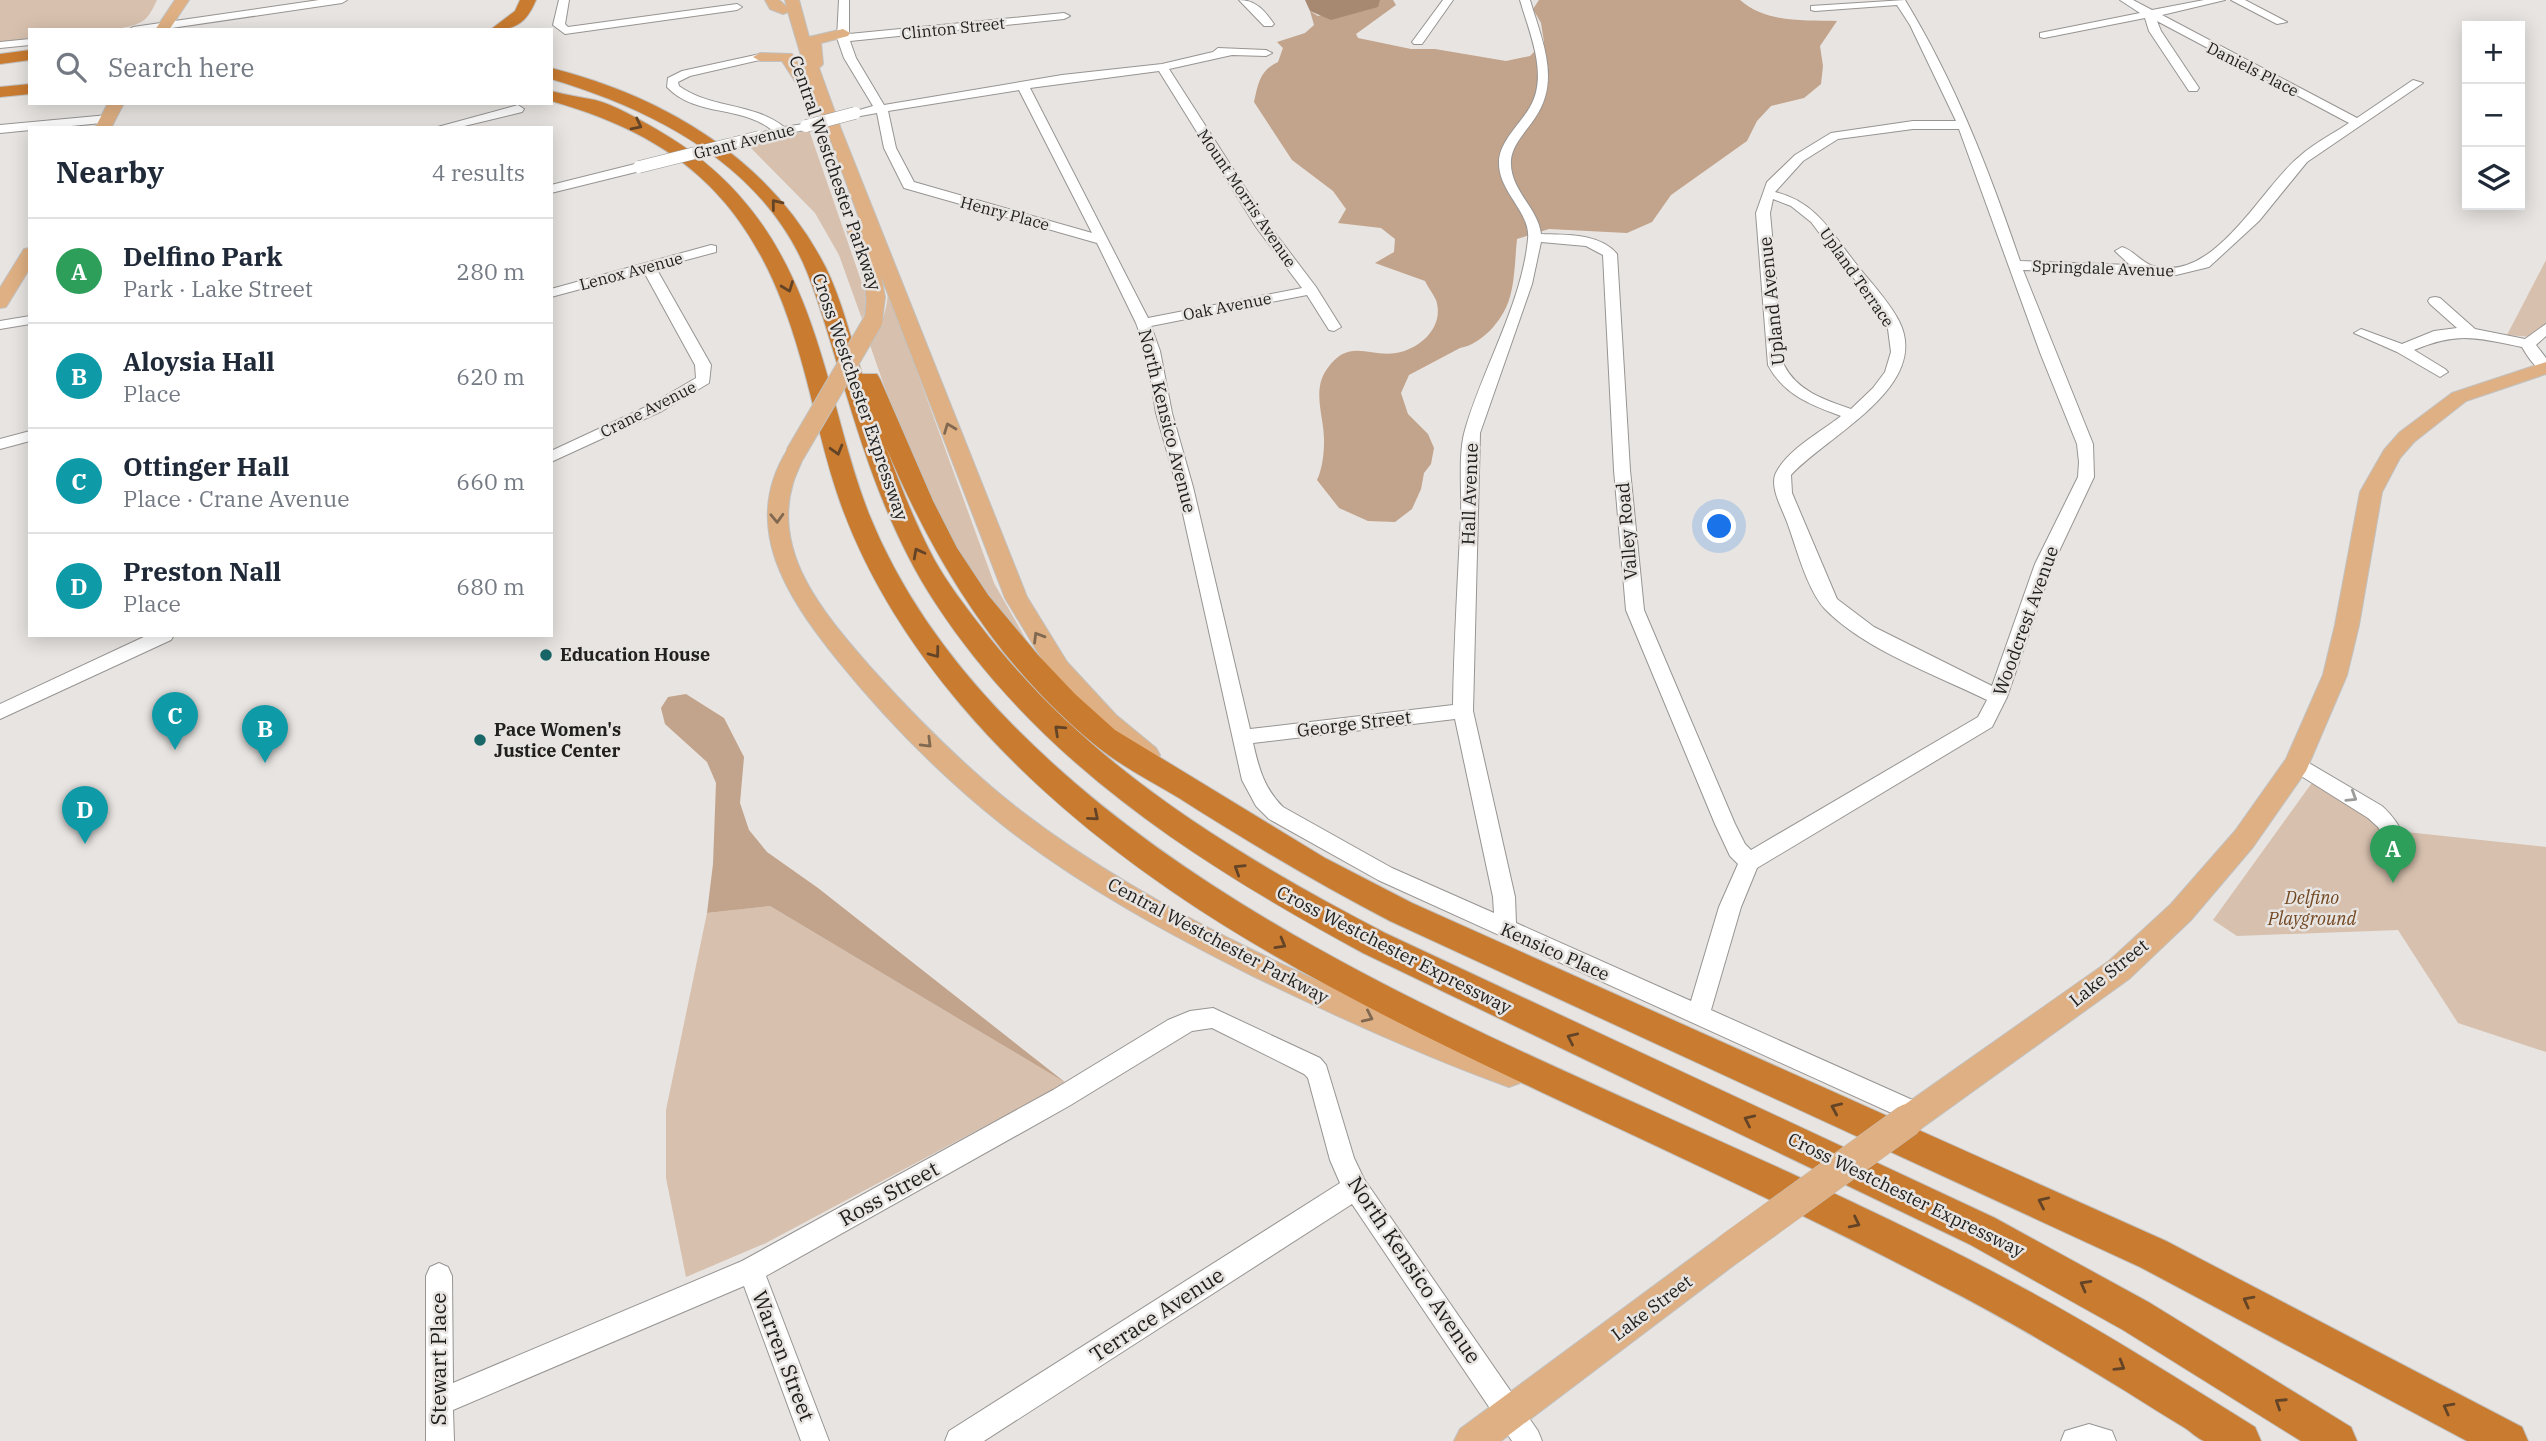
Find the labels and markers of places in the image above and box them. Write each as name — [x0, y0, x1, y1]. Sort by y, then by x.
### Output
place label: Education House — [560, 643, 710, 666]
marker: Education House — [538, 647, 554, 663]
pin: C — [152, 692, 198, 750]
pin: B — [242, 705, 288, 763]
place label: Pace Women's Justice Center — [494, 718, 621, 762]
marker: Pace Women's Justice Center — [472, 732, 488, 748]
pin: D — [62, 786, 108, 844]
pin: A — [2370, 825, 2416, 883]

